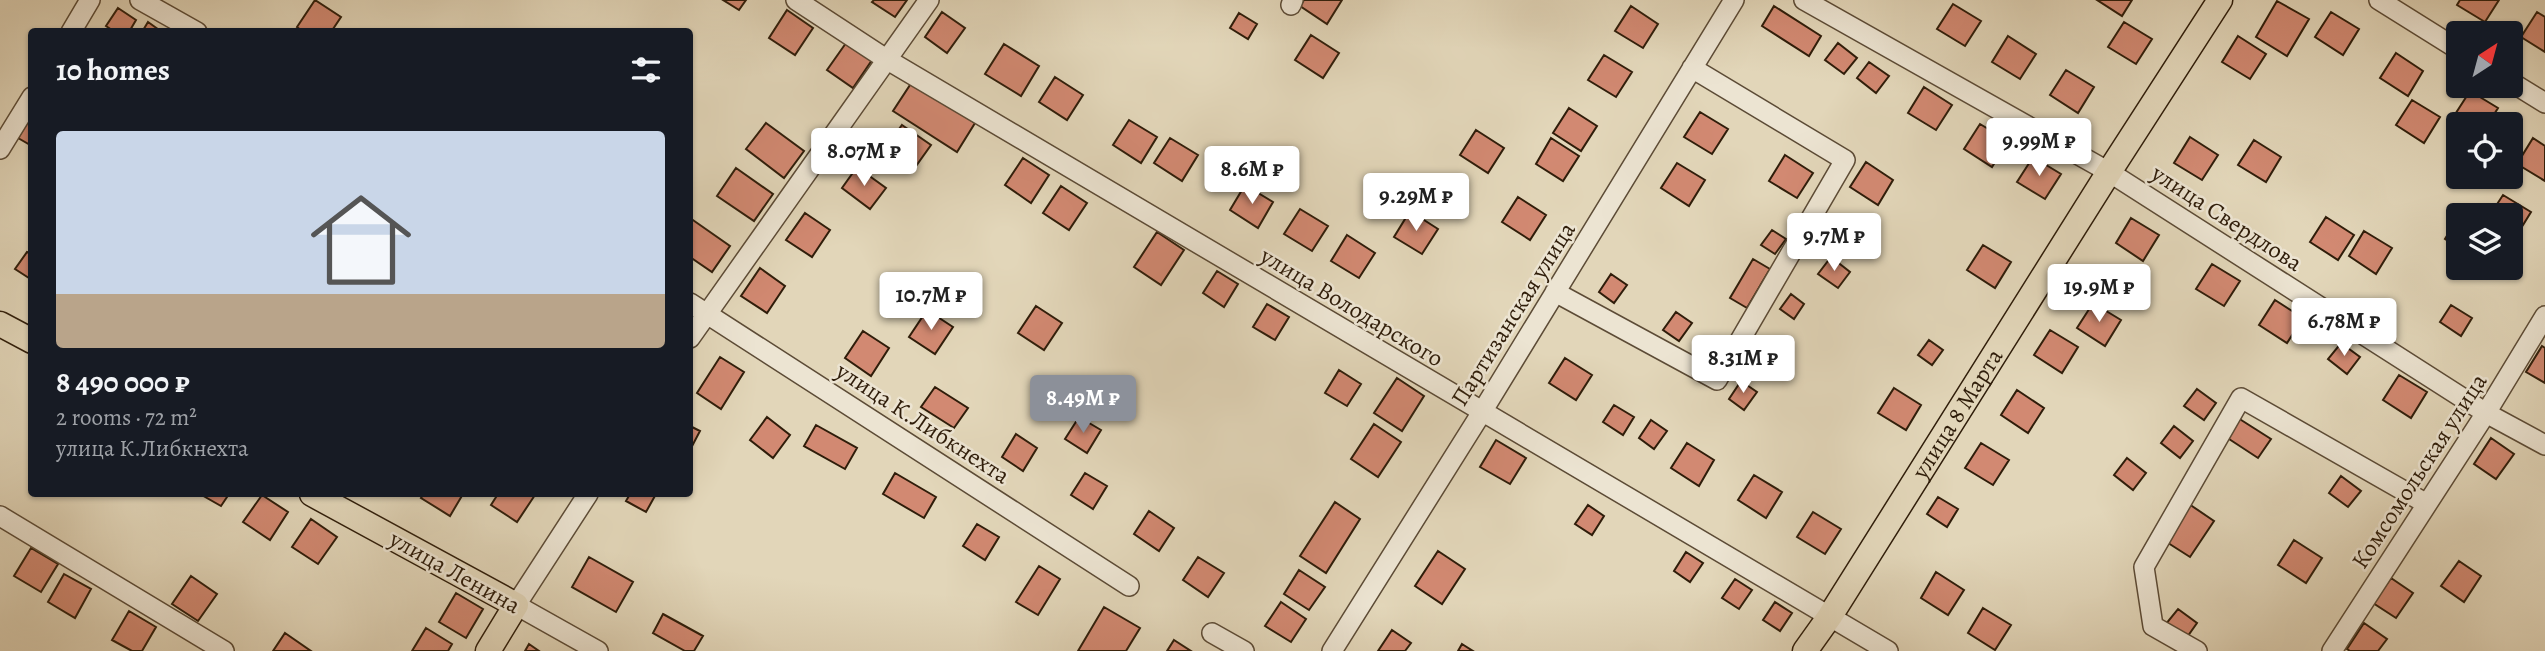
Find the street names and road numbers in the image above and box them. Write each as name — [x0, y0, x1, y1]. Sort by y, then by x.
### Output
street label: улица Свердлова — [2145, 157, 2309, 279]
street label: Партизанская улица — [1443, 216, 1583, 412]
street label: улица Володарского — [1254, 239, 1450, 374]
street label: улица 8 Марта — [1904, 342, 2010, 486]
street label: улица К.Либкнехта — [829, 354, 1016, 491]
street label: Комсомольская улица — [2344, 367, 2494, 575]
street label: улица Ленина — [383, 522, 526, 621]

